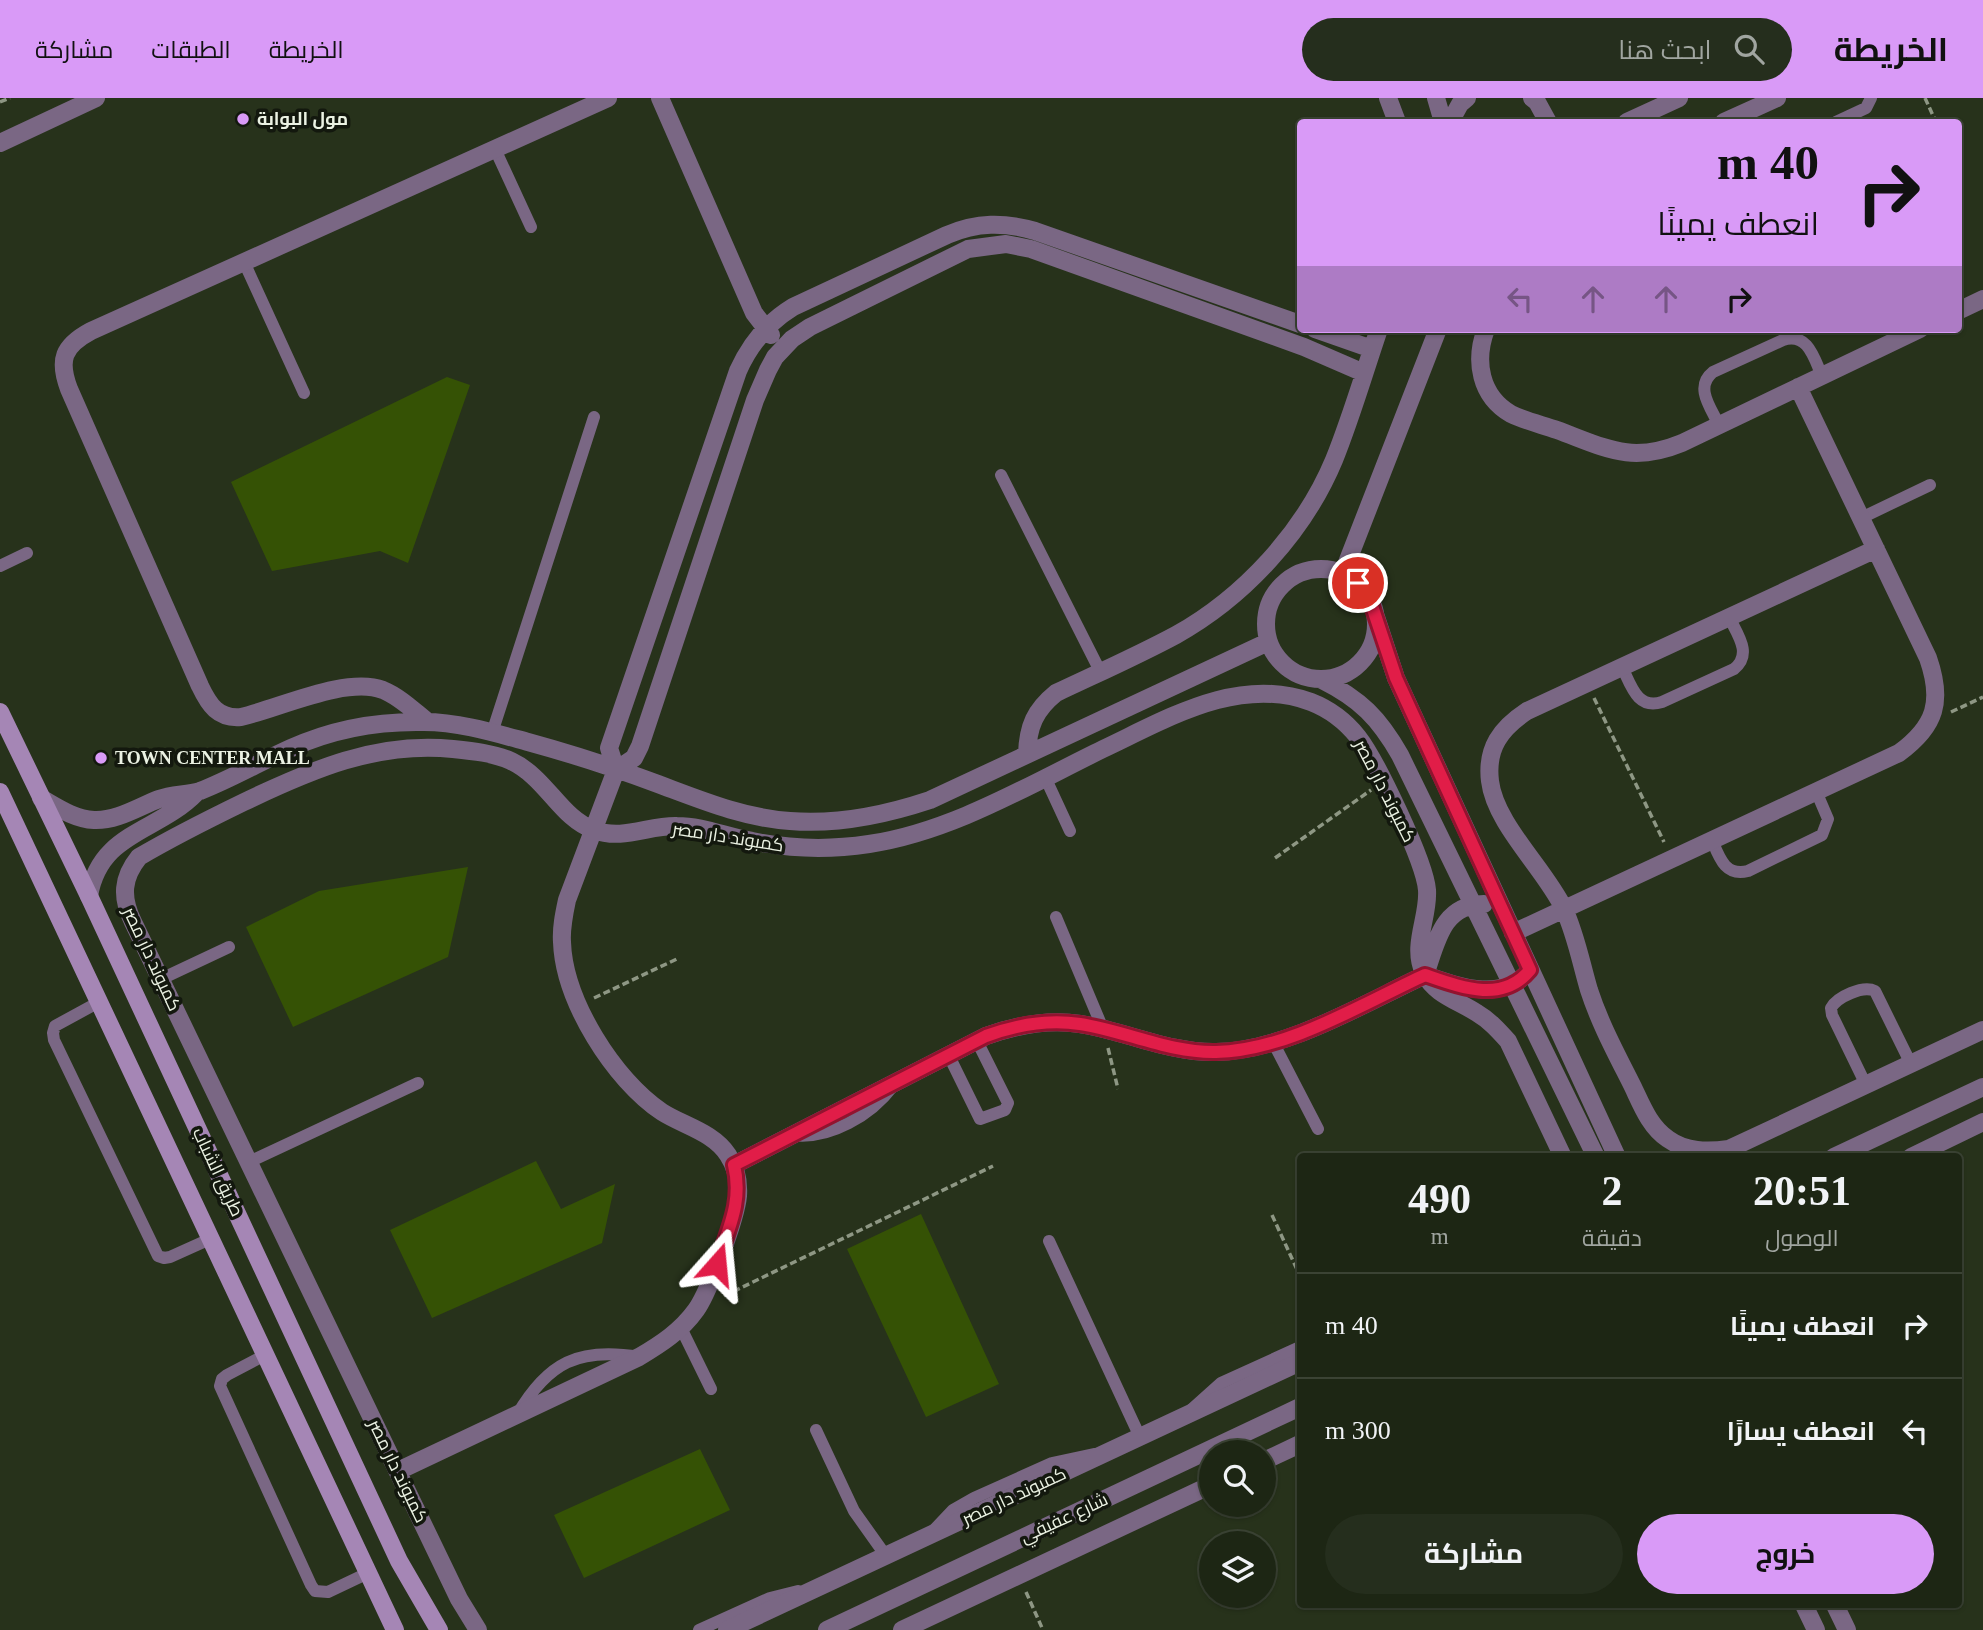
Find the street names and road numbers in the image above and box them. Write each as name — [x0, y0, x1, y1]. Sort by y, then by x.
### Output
street label: كمبوند دار مصر — [1349, 735, 1419, 846]
street label: كمبوند دار مصر — [670, 818, 785, 857]
street label: كمبوند دار مصر — [118, 903, 185, 1015]
street label: طريق الشباب — [187, 1124, 247, 1220]
street label: كمبوند دار مصر — [363, 1415, 432, 1526]
street label: كمبوند دار مصر — [958, 1463, 1070, 1530]
street label: شارع عفيفي — [1017, 1489, 1113, 1551]

